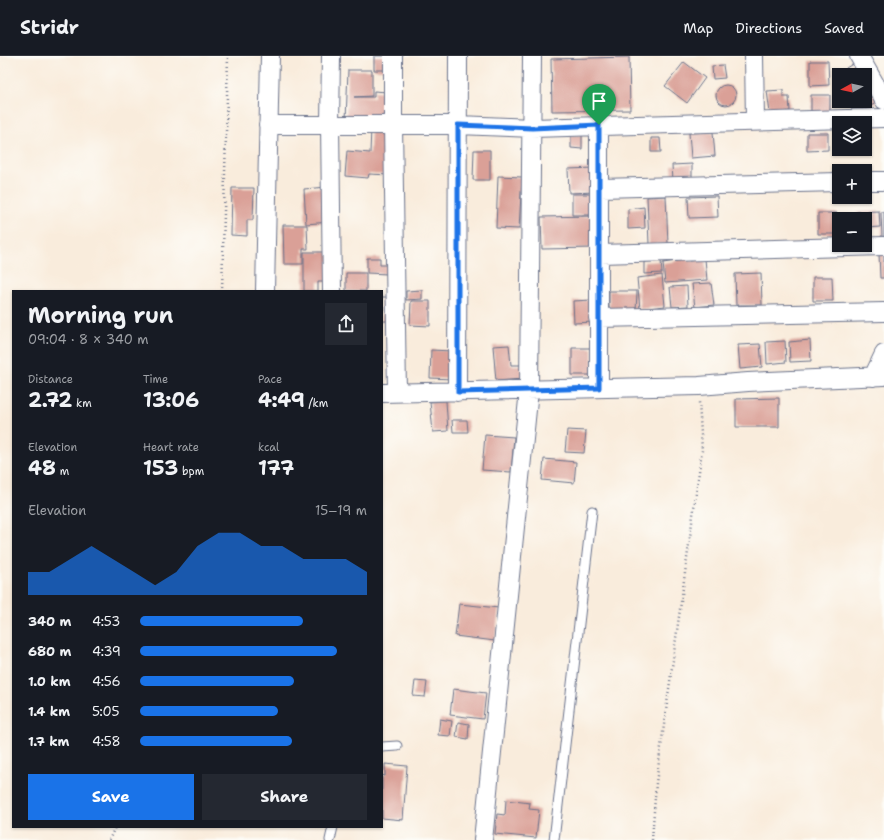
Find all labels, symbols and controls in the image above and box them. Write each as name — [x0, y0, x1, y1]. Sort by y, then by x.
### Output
text: Stridr — [20, 15, 79, 40]
text: Map — [684, 19, 714, 37]
text: Directions — [736, 19, 802, 37]
text: Saved — [824, 19, 864, 37]
north arrow — [832, 68, 872, 108]
map controls — [832, 68, 872, 252]
pin — [582, 84, 616, 125]
icon: arrive — [588, 90, 610, 112]
button: layers — [832, 116, 872, 156]
button: + — [832, 164, 872, 204]
button: − — [832, 212, 872, 252]
text: Morning run — [28, 301, 173, 330]
button: share — [325, 303, 367, 345]
text: 09:04 · 8 × 340 m — [28, 331, 148, 348]
text: Distance — [28, 372, 73, 387]
text: Time — [143, 372, 168, 387]
text: Pace — [258, 372, 282, 387]
text: 2.72 — [28, 387, 72, 413]
text: 13:06 — [143, 387, 199, 413]
text: 4:49 — [258, 387, 305, 413]
text: km — [72, 396, 92, 411]
text: /km — [305, 396, 328, 411]
text: Elevation — [28, 440, 77, 455]
text: Heart rate — [143, 440, 199, 455]
text: kcal — [258, 440, 279, 455]
text: 48 — [28, 455, 56, 481]
text: 153 — [143, 455, 178, 481]
text: 177 — [258, 455, 294, 481]
text: m — [56, 464, 69, 479]
text: bpm — [178, 464, 204, 479]
text: Elevation — [28, 502, 86, 519]
text: 15–19 m — [315, 502, 367, 519]
text: 340 m — [28, 613, 71, 630]
text: 4:53 — [92, 613, 120, 630]
text: 680 m — [28, 643, 71, 660]
text: 4:39 — [92, 643, 121, 660]
text: 1.0 km — [28, 673, 70, 690]
text: 4:56 — [92, 673, 121, 690]
text: 1.4 km — [28, 703, 70, 720]
text: 5:05 — [92, 703, 120, 720]
text: 1.7 km — [28, 733, 69, 750]
text: 4:58 — [92, 733, 121, 750]
button: Save — [28, 774, 194, 820]
button: Share — [202, 774, 367, 820]

